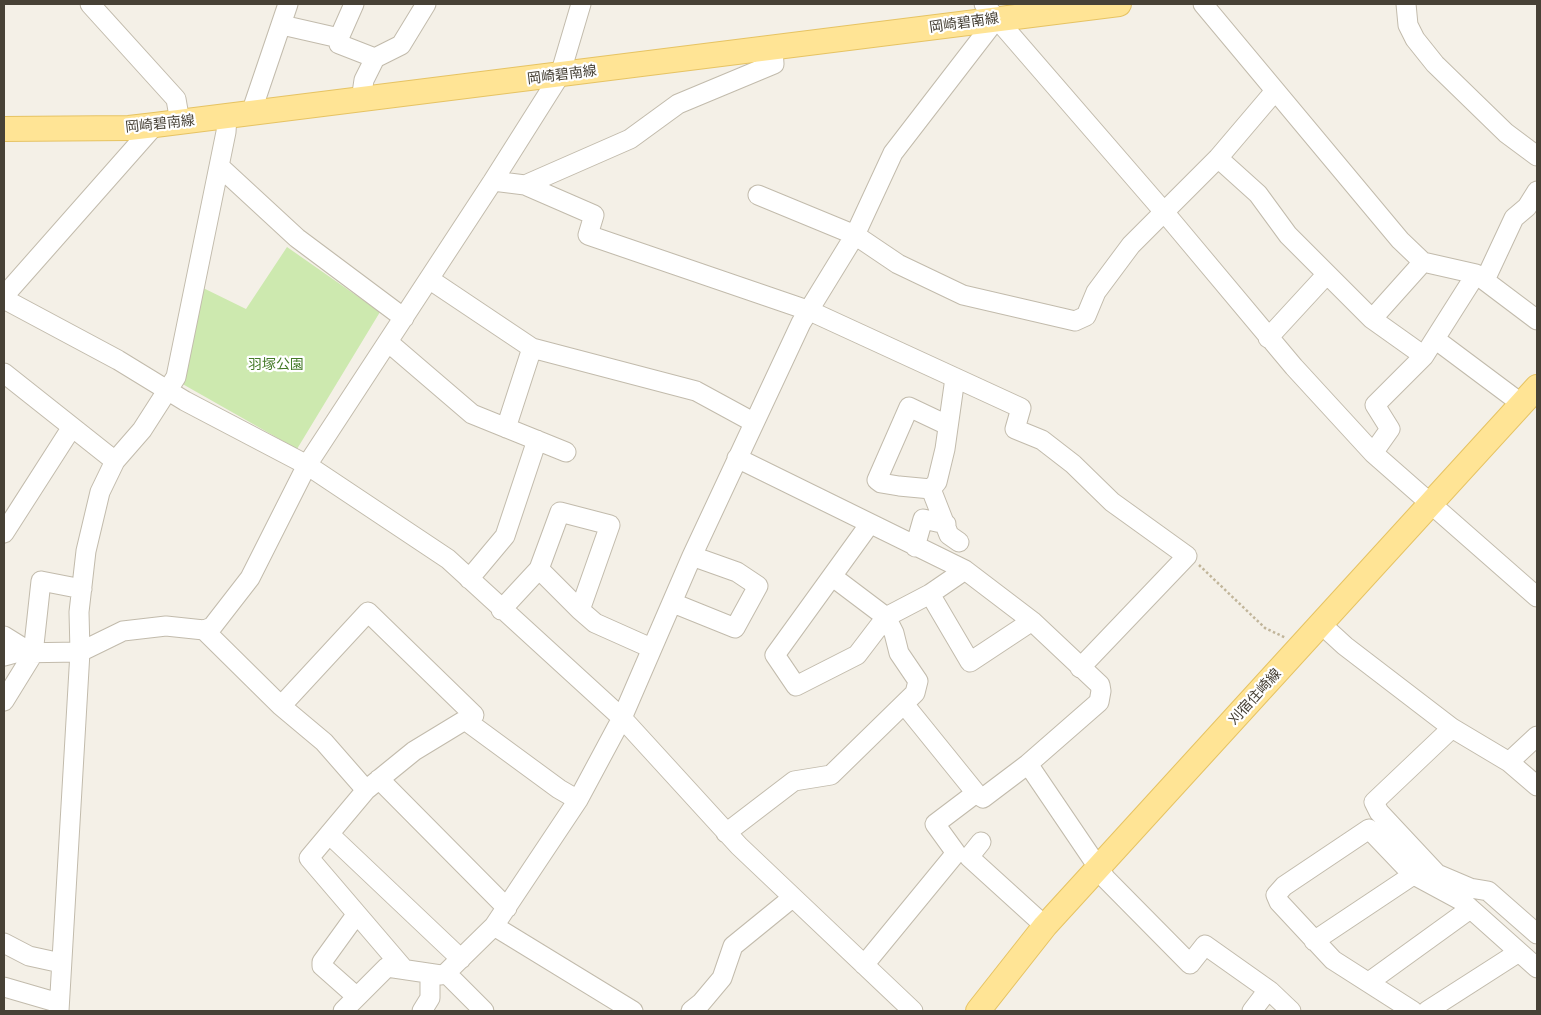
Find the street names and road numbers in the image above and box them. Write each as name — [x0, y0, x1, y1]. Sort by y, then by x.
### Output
street label: 岡崎碧南線 — [928, 10, 1000, 36]
street label: 岡崎碧南線 — [526, 62, 598, 88]
street label: 岡崎碧南線 — [124, 112, 196, 136]
street label: 刈宿住崎線 — [1225, 665, 1285, 729]

